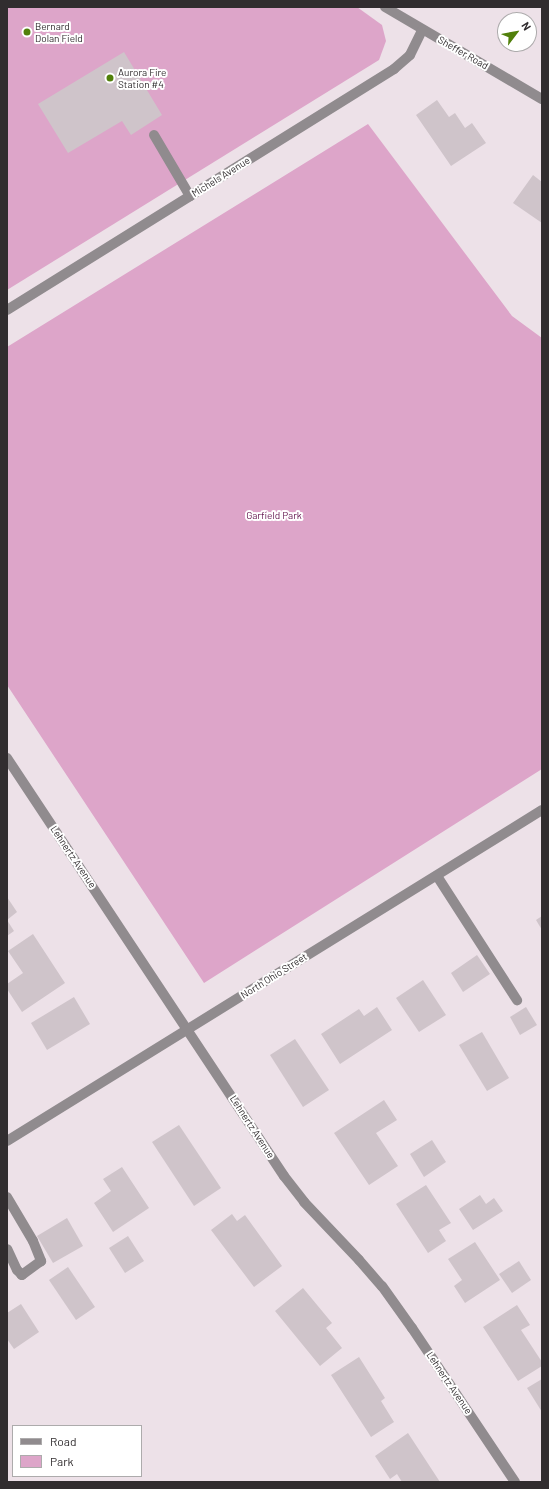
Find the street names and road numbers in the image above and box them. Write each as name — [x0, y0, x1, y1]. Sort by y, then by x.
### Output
street label: Sheffer Road — [436, 34, 490, 72]
street label: Michels Avenue — [190, 154, 252, 200]
street label: Lehnertz Avenue — [48, 824, 98, 890]
street label: North Ohio Street — [239, 951, 309, 1001]
street label: Lehnertz Avenue — [227, 1093, 277, 1161]
street label: Lehnertz Avenue — [424, 1350, 474, 1416]

